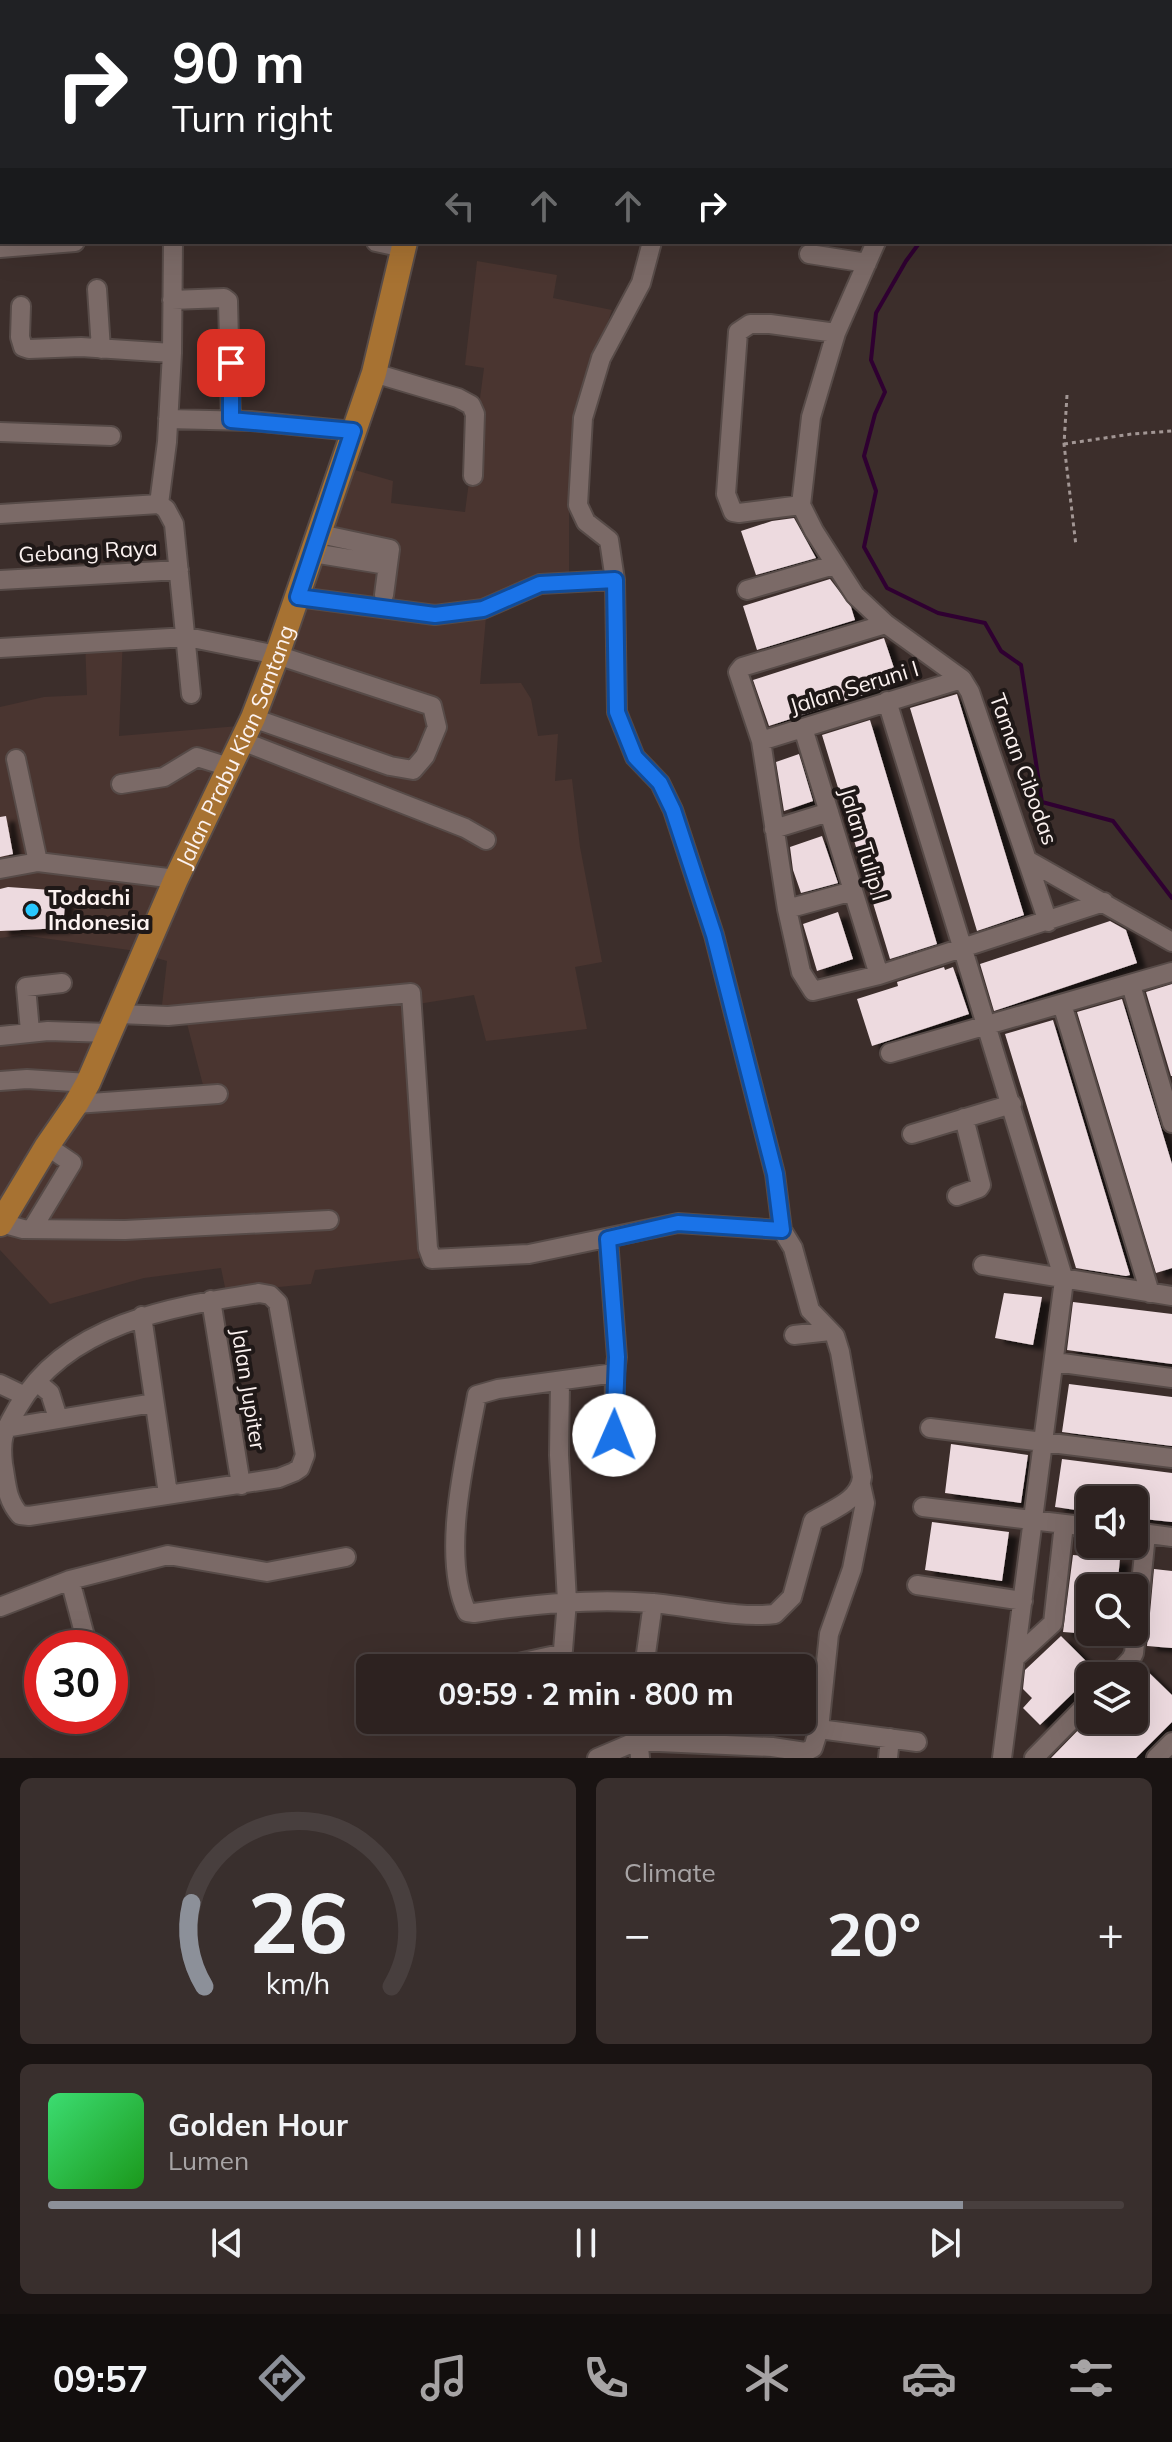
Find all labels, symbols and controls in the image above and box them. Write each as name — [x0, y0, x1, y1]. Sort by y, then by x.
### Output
text: 90 m — [172, 27, 305, 97]
icon: right — [40, 32, 144, 136]
text: Turn right — [172, 96, 333, 141]
icon: left — [438, 184, 482, 228]
icon: ahead — [522, 184, 566, 228]
icon: ahead — [606, 184, 650, 228]
icon: right — [690, 184, 734, 228]
pin — [197, 329, 265, 397]
icon: arrive — [209, 341, 253, 385]
street label: Gebang Raya — [18, 533, 158, 569]
street label: Jalan Prabu Kian Santang — [170, 621, 300, 872]
street label: Jalan Seruni I — [786, 654, 922, 720]
street label: Taman Cibodas — [984, 689, 1064, 849]
street label: Jalan Tulip I — [834, 784, 894, 904]
place label: Todachi Indonesia — [48, 883, 150, 936]
marker: Todachi Indonesia — [23, 901, 41, 919]
street label: Jalan Jupiter — [226, 1326, 272, 1452]
position arrow — [572, 1393, 656, 1477]
map controls — [1076, 1486, 1148, 1734]
button: sound — [1076, 1486, 1148, 1558]
button: search — [1076, 1574, 1148, 1646]
speed limit sign: 30 — [24, 1630, 128, 1734]
button: layers — [1076, 1662, 1148, 1734]
text: 09:59 · 2 min · 800 m — [438, 1675, 734, 1713]
text: Climate — [624, 1856, 716, 1889]
text: 26 — [248, 1869, 348, 1974]
text: 20° — [827, 1896, 921, 1971]
text: − — [624, 1906, 650, 1961]
text: + — [1098, 1906, 1124, 1961]
text: km/h — [266, 1965, 330, 2001]
text: Golden Hour — [168, 2106, 348, 2144]
text: Lumen — [168, 2144, 249, 2177]
icon: previous — [205, 2221, 249, 2265]
icon: pause — [564, 2221, 608, 2265]
icon: next — [923, 2221, 967, 2265]
icon: directions — [254, 2350, 310, 2406]
icon: music — [416, 2350, 472, 2406]
icon: phone — [578, 2350, 634, 2406]
icon: climate — [739, 2350, 795, 2406]
icon: car — [901, 2350, 957, 2406]
icon: filters — [1063, 2350, 1119, 2406]
text: 09:57 — [53, 2356, 148, 2401]

